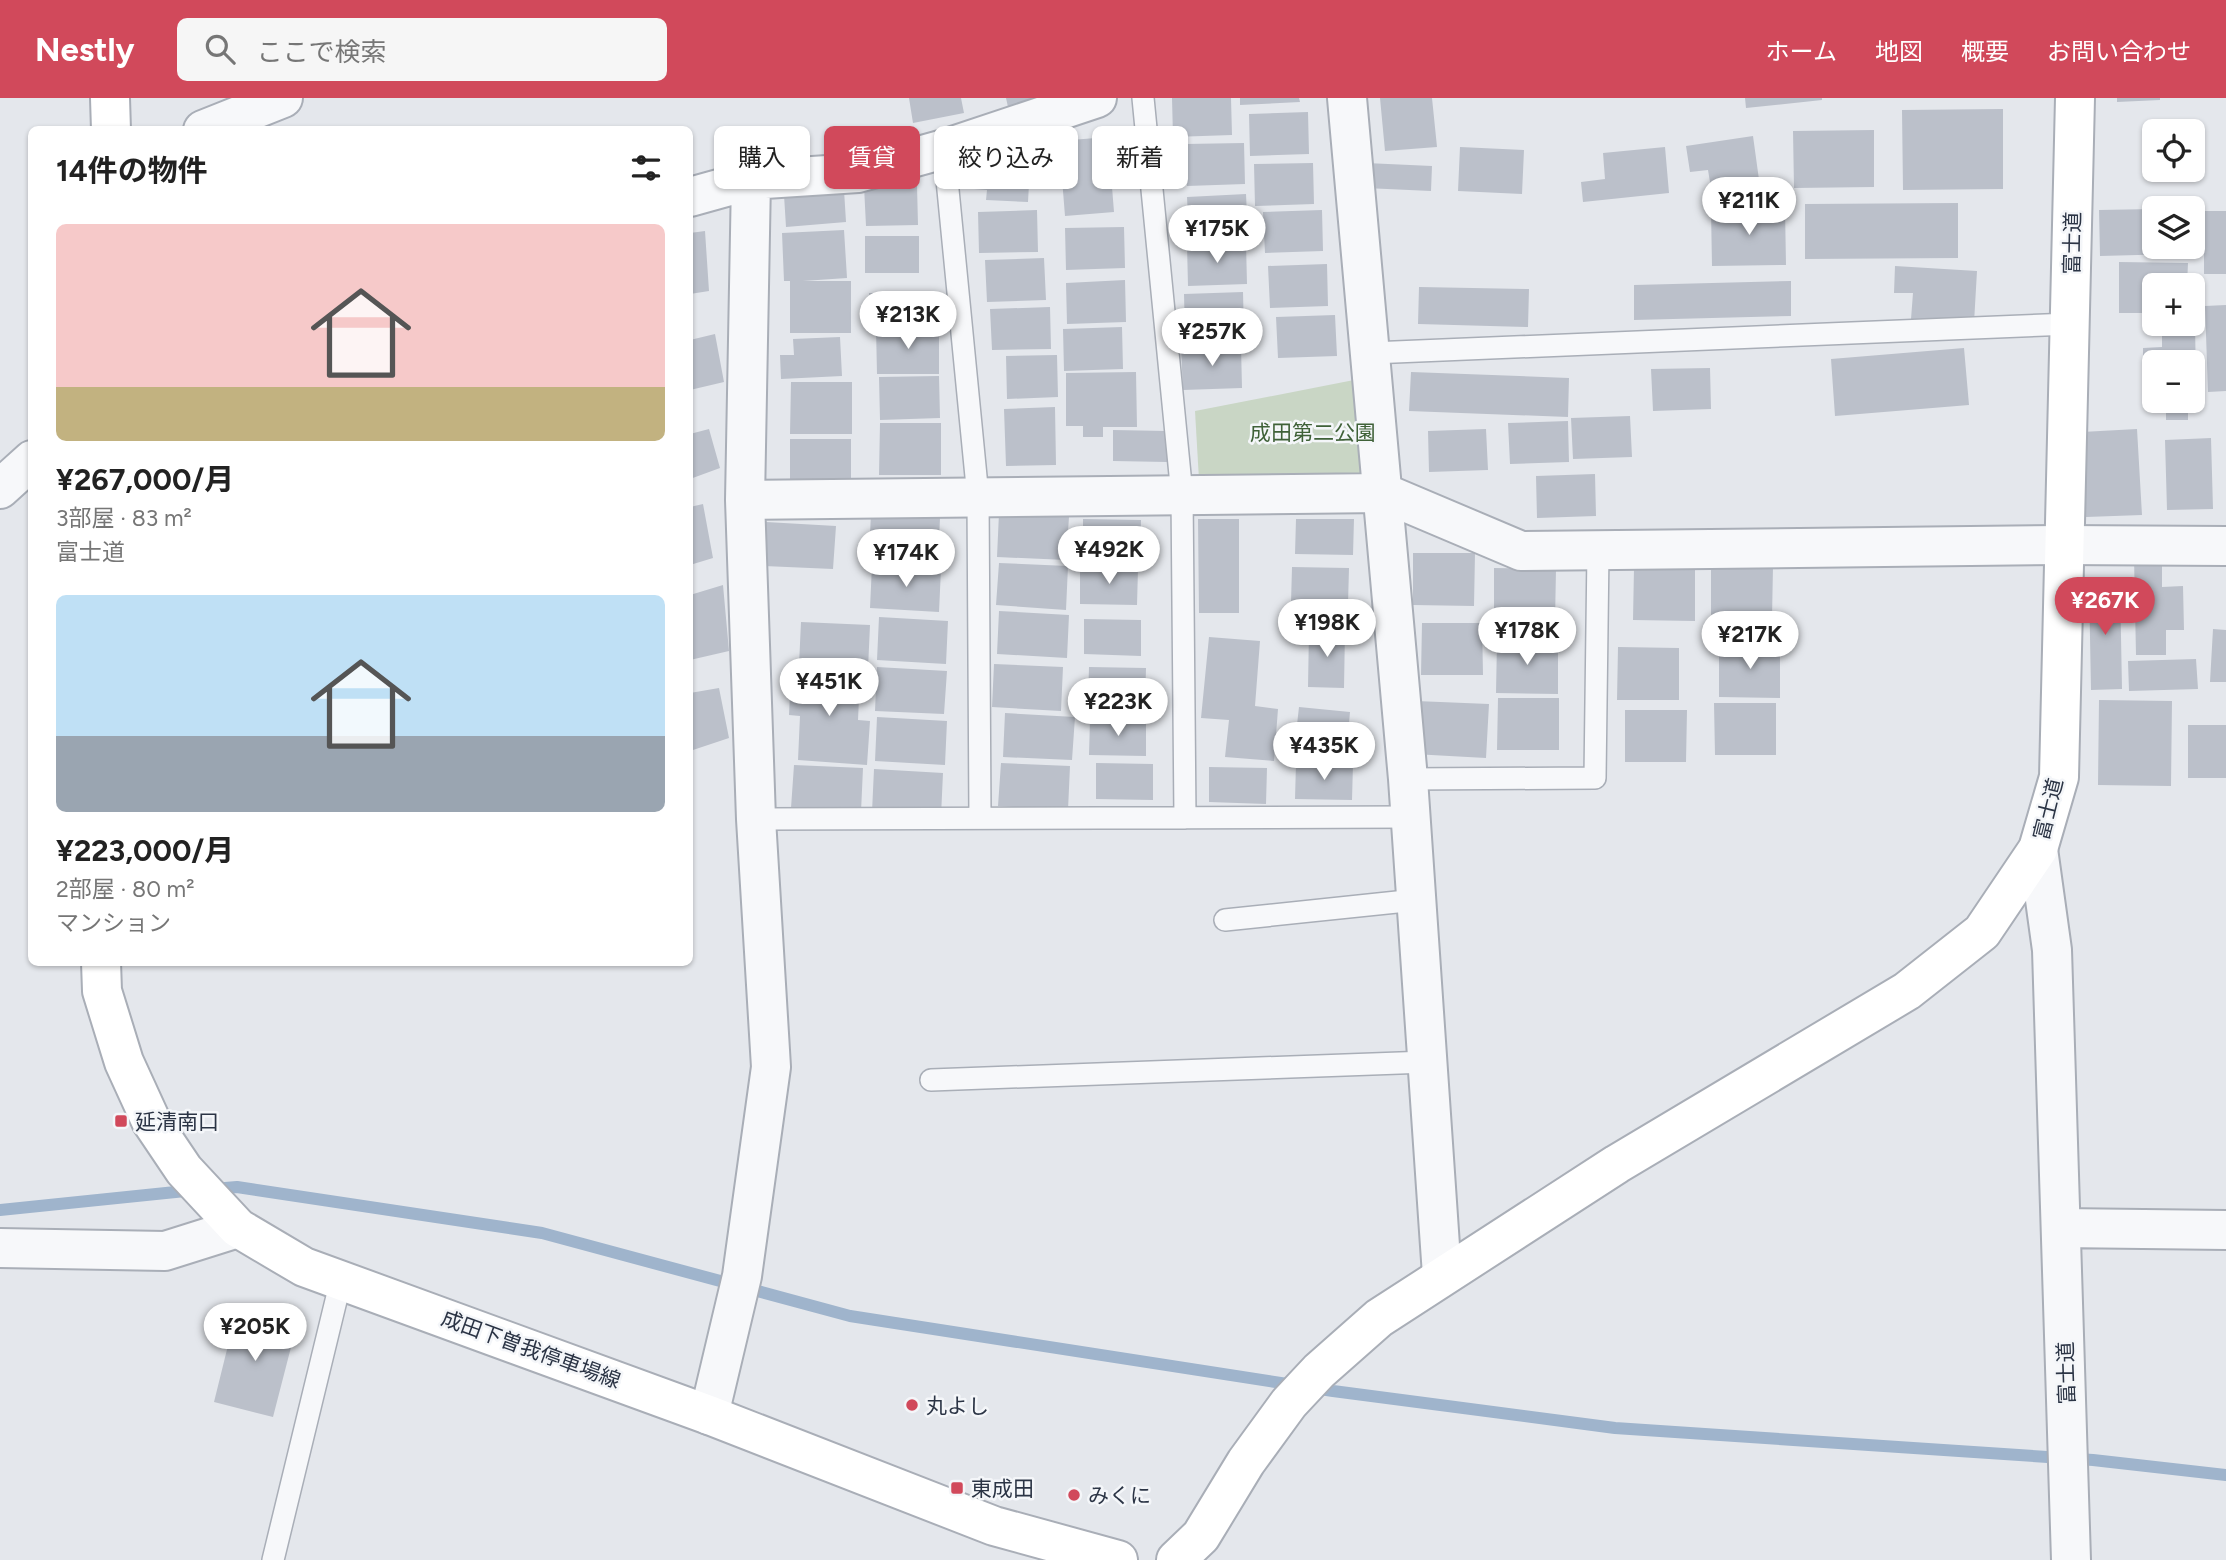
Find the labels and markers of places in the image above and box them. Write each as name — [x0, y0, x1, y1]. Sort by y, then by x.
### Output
pin: ¥211K — [1700, 178, 1798, 237]
pin: ¥175K — [1168, 206, 1266, 265]
pin: ¥213K — [859, 292, 957, 351]
pin: ¥257K — [1163, 308, 1261, 368]
pin: ¥492K — [1060, 526, 1158, 586]
pin: ¥174K — [857, 530, 955, 589]
pin: ¥267K — [2056, 578, 2154, 637]
pin: ¥198K — [1278, 600, 1376, 659]
pin: ¥178K — [1478, 608, 1576, 667]
pin: ¥217K — [1701, 612, 1799, 671]
pin: ¥451K — [780, 658, 878, 718]
pin: ¥223K — [1069, 678, 1167, 738]
pin: ¥435K — [1275, 722, 1373, 782]
place label: 延清南口 — [135, 1109, 219, 1134]
marker: 延清南口 — [113, 1113, 129, 1129]
pin: ¥205K — [206, 1304, 304, 1363]
place label: 丸よし — [926, 1393, 989, 1418]
marker: 丸よし — [904, 1397, 920, 1413]
place label: 東成田 — [971, 1476, 1034, 1501]
marker: 東成田 — [949, 1480, 965, 1496]
place label: みくに — [1088, 1483, 1151, 1508]
marker: みくに — [1066, 1487, 1082, 1503]

